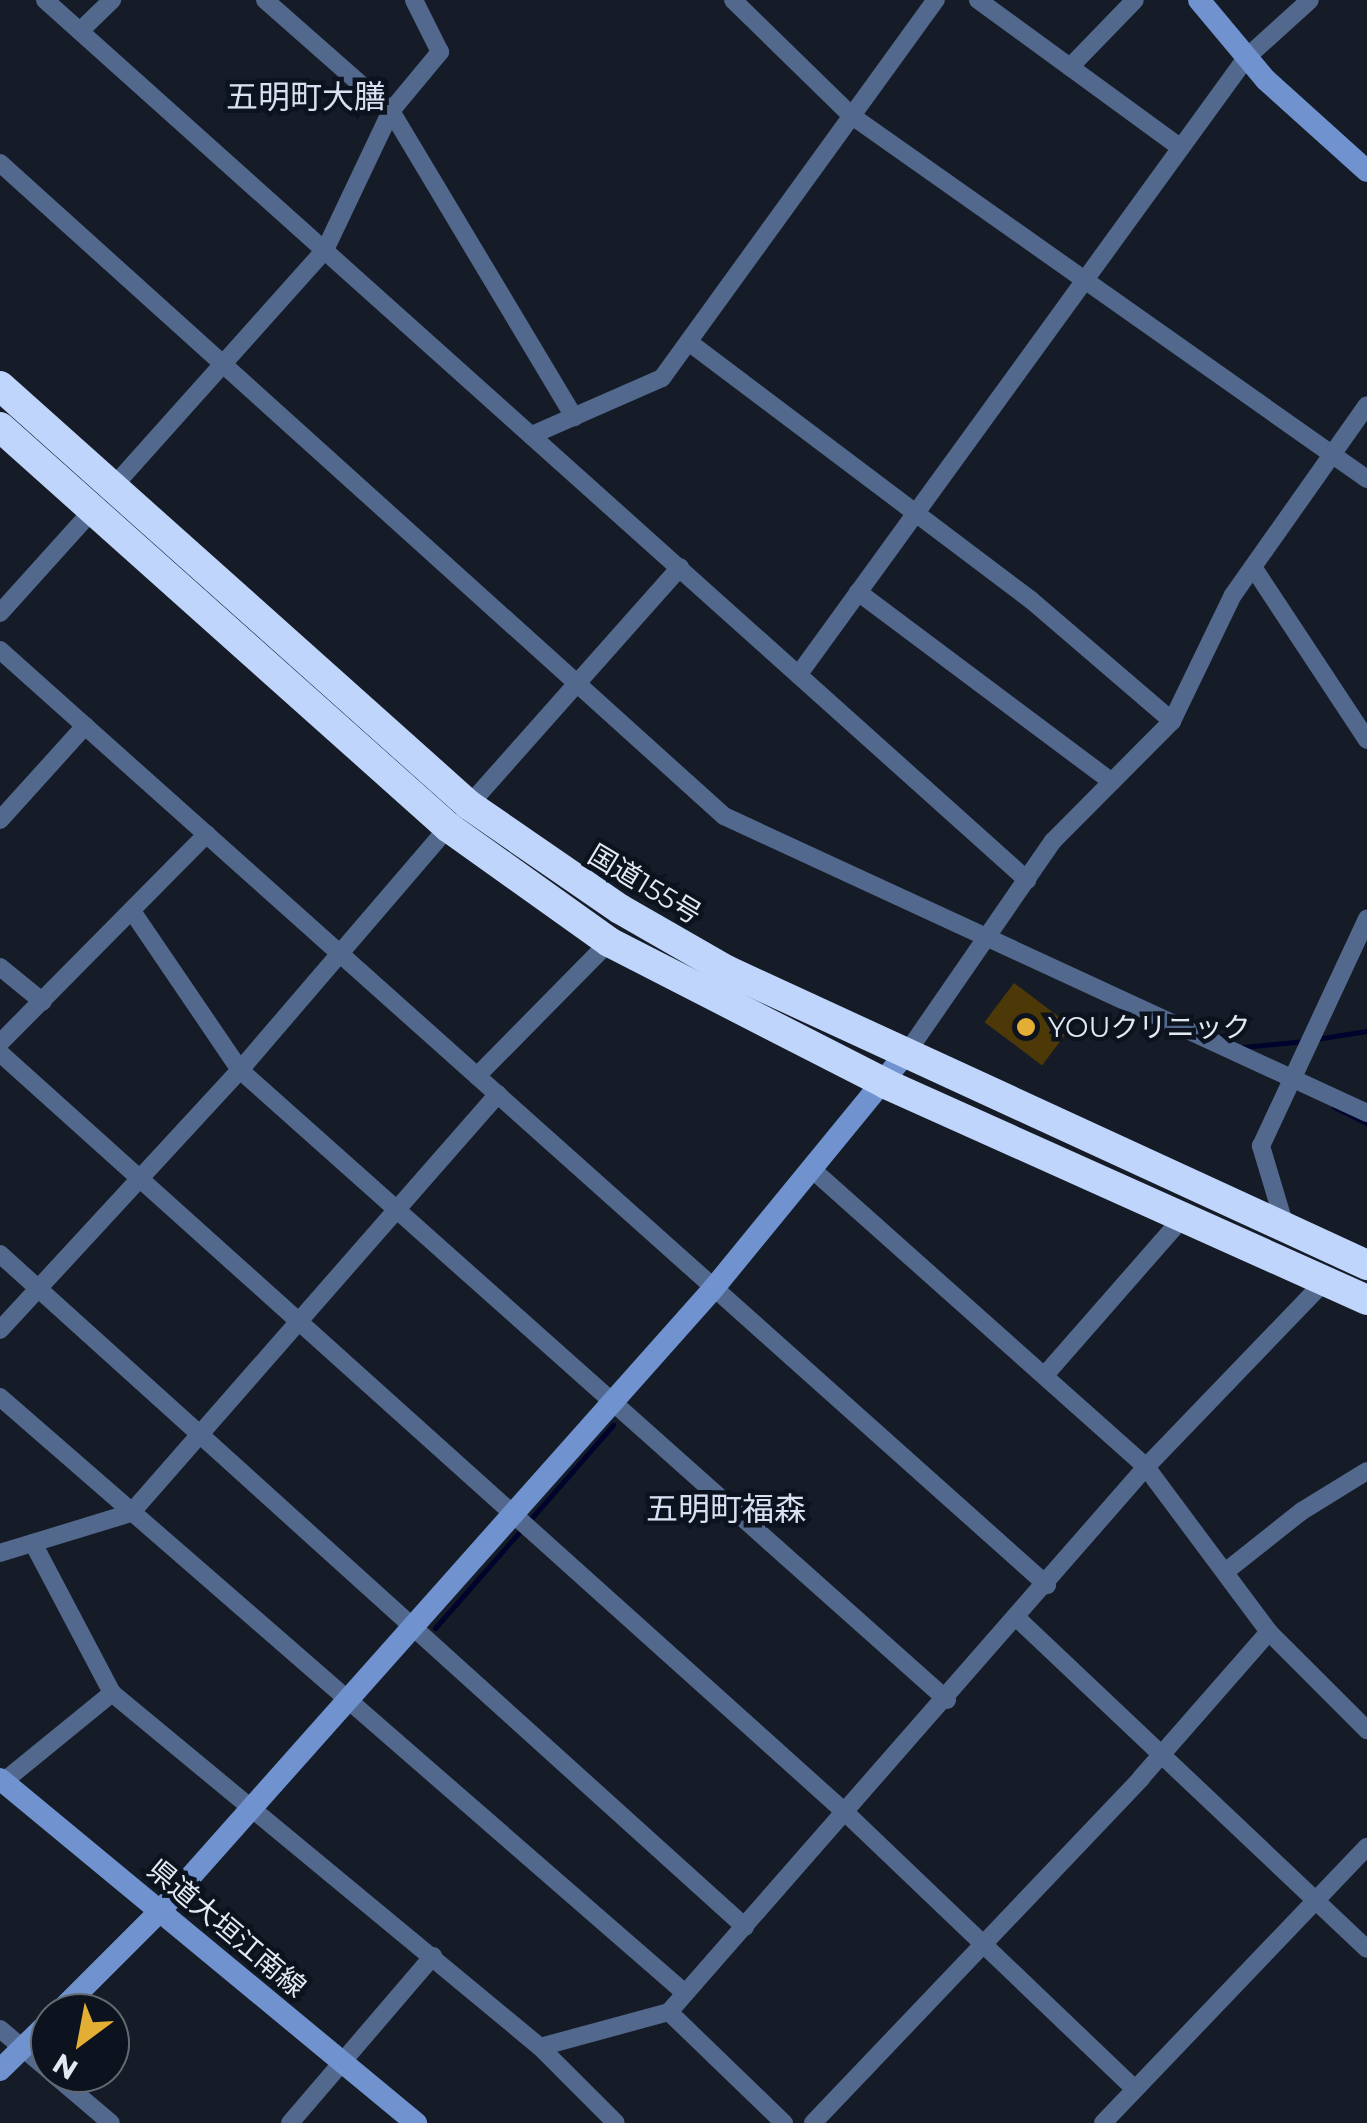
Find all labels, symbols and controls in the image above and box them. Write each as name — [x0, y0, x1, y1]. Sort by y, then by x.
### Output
district label: 五明町大膳 — [226, 78, 386, 116]
street label: 国道155号 — [582, 837, 708, 931]
place label: YOUクリニック — [1048, 1010, 1251, 1044]
marker: YOUクリニック — [1013, 1014, 1039, 1040]
district label: 五明町福森 — [646, 1490, 806, 1528]
street label: 県道大垣江南線 — [141, 1852, 313, 2004]
north arrow — [30, 1993, 130, 2093]
text: N — [47, 2046, 84, 2087]

